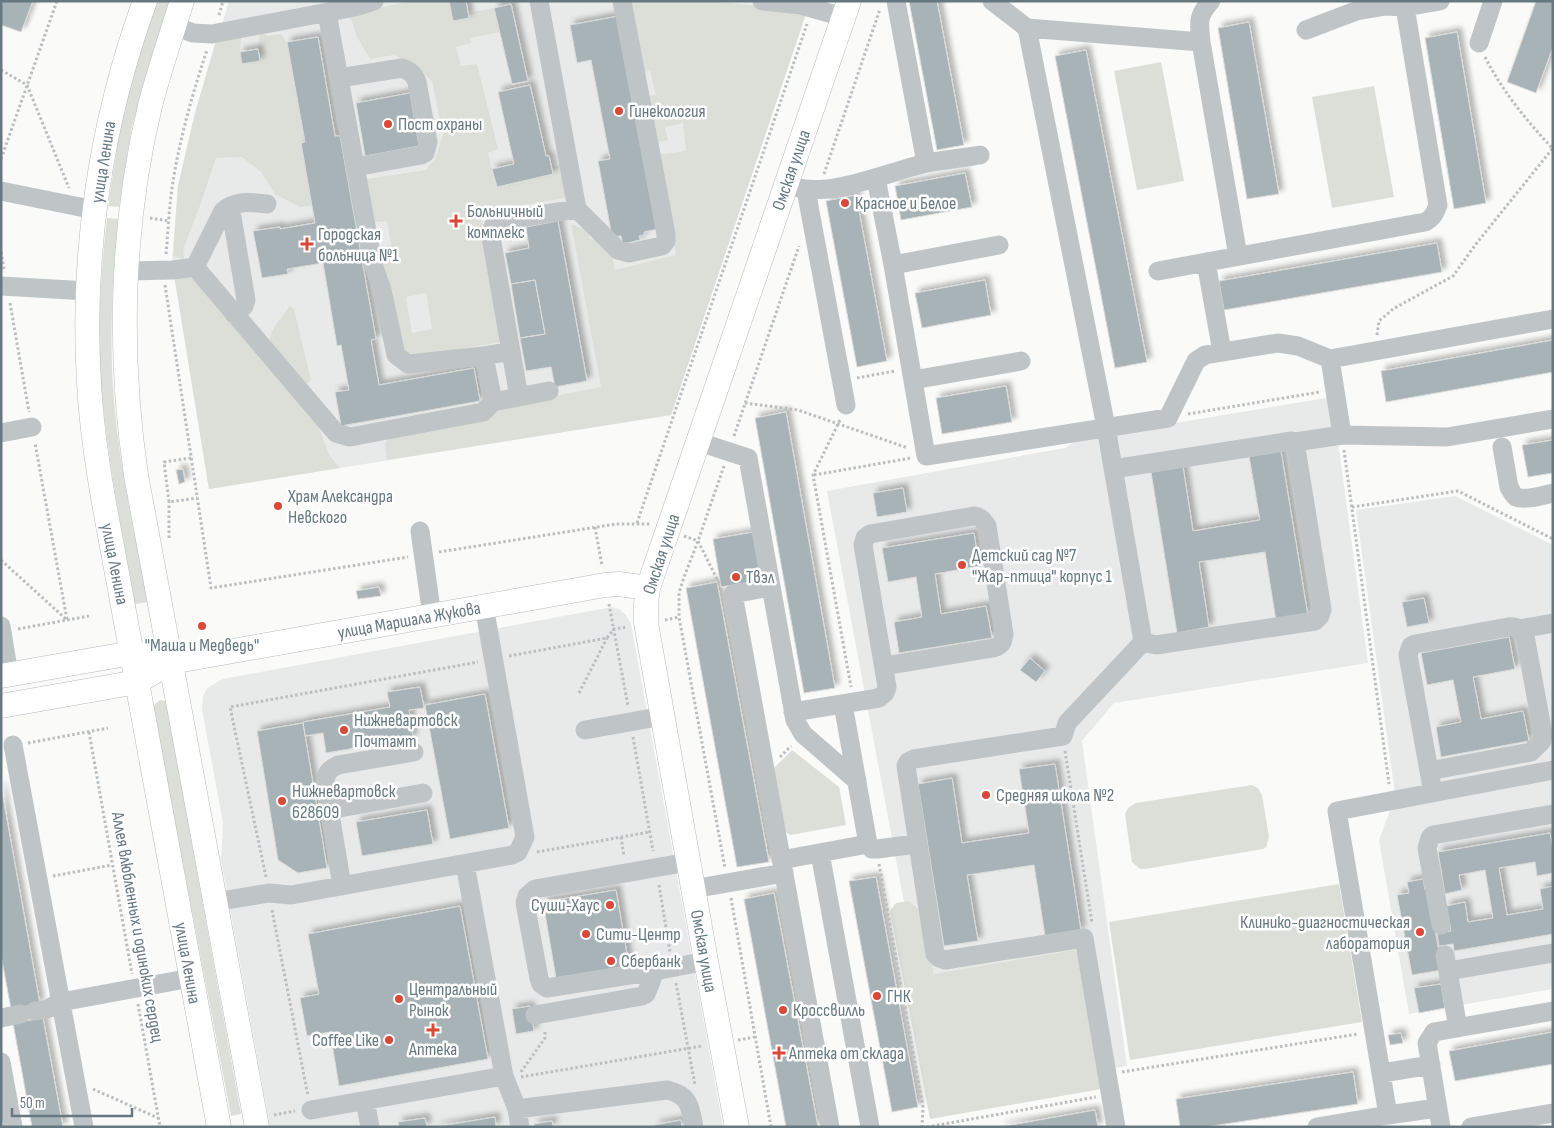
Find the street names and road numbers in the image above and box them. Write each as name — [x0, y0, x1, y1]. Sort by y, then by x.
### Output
street label: улица Ленина — [87, 120, 120, 205]
street label: Омская улица — [768, 127, 815, 213]
street label: Омская улица — [639, 511, 684, 597]
street label: улица Ленина — [96, 522, 133, 607]
street label: улица Маршала Жукова — [336, 598, 482, 643]
street label: Аллея влюбленных и одиноких сердец — [107, 809, 168, 1044]
street label: Омская улица — [686, 908, 721, 994]
street label: улица Ленина — [170, 921, 205, 1006]

